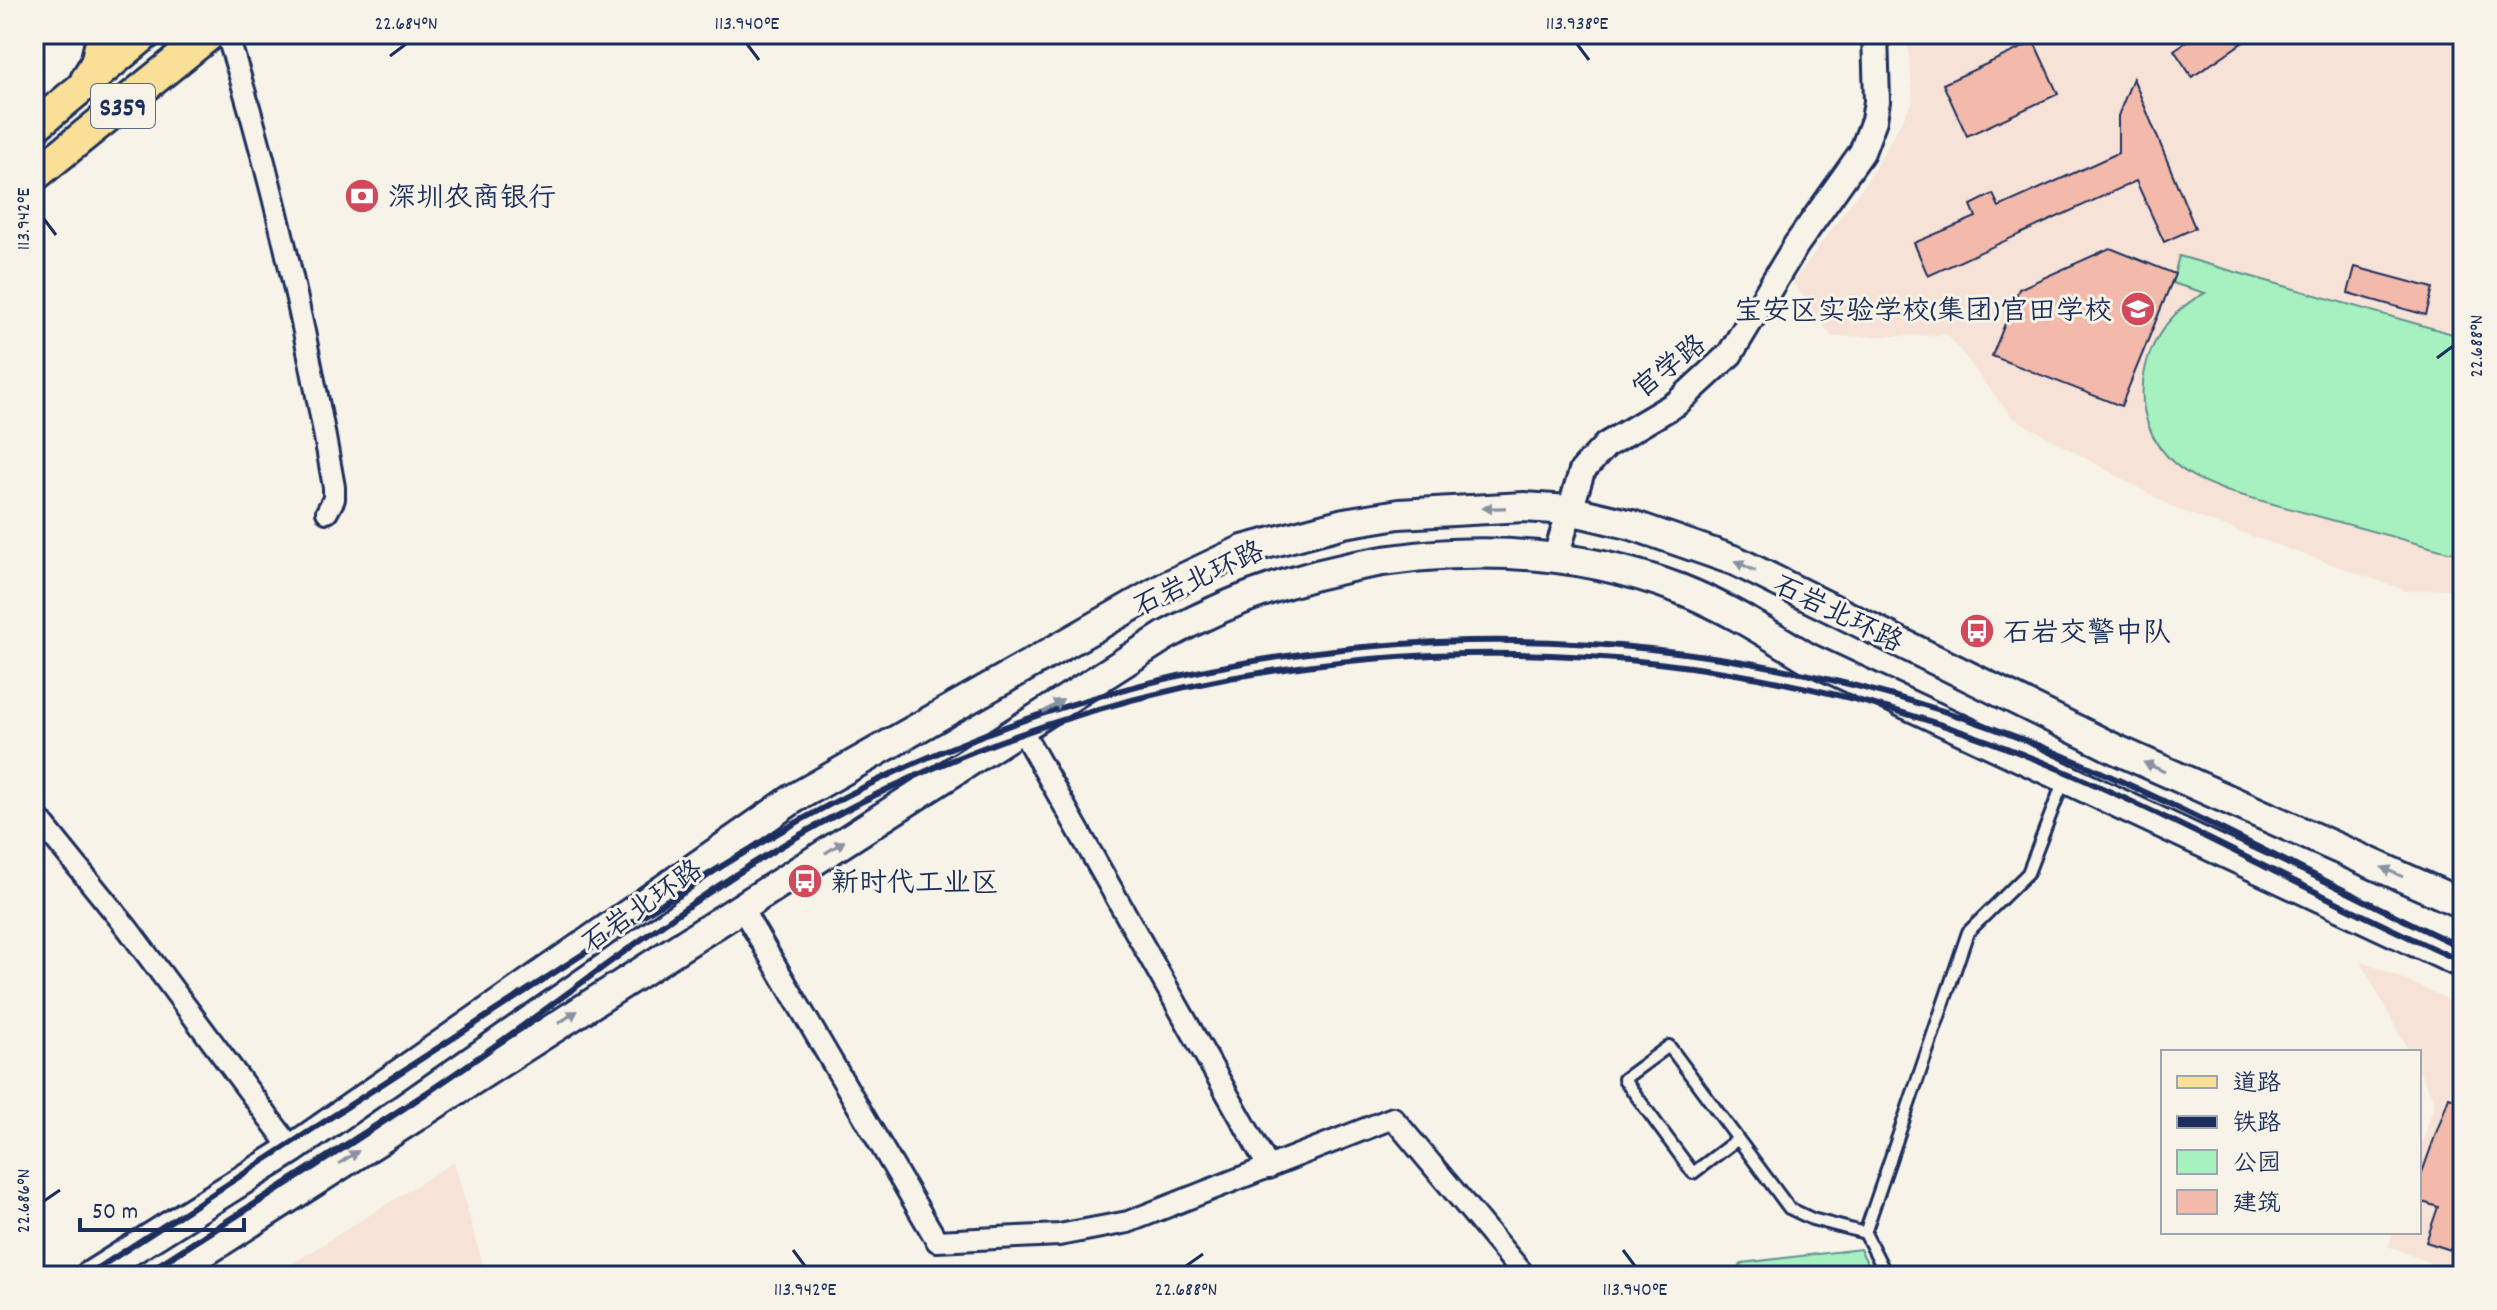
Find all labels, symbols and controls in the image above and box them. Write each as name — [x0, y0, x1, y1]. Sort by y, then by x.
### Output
text: 22.684°N — [374, 11, 438, 39]
text: 113.940°E — [715, 11, 779, 39]
text: 113.938°E — [1546, 11, 1608, 39]
road number: S359 — [91, 84, 155, 128]
bank icon: 深圳农商银行 — [343, 177, 381, 215]
place label: 深圳农商银行 — [388, 181, 556, 221]
text: 113.942°E — [11, 188, 39, 250]
school or university icon: 宝安区实验学校(集团)官田学校 — [2119, 290, 2157, 328]
place label: 宝安区实验学校(集团)官田学校 — [1734, 294, 2112, 334]
text: 22.688°N — [2464, 315, 2492, 377]
street label: 官学路 — [1626, 327, 1716, 411]
one-way arrow — [1481, 501, 1506, 514]
street label: 石岩北环路 — [1128, 534, 1272, 629]
one-way arrow — [1733, 559, 1756, 572]
street label: 石岩北环路 — [1765, 568, 1908, 665]
bus stop icon: 石岩交警中队 — [1958, 612, 1996, 650]
place label: 石岩交警中队 — [2003, 616, 2171, 656]
one-way arrow — [1042, 699, 1064, 713]
one-way arrow — [2142, 760, 2166, 773]
one-way arrow — [824, 840, 846, 855]
street label: 石岩北环路 — [575, 853, 713, 966]
bus stop icon: 新时代工业区 — [786, 862, 824, 900]
place label: 新时代工业区 — [831, 866, 999, 906]
one-way arrow — [2380, 866, 2404, 879]
one-way arrow — [558, 1009, 579, 1024]
legend — [2161, 1050, 2421, 1234]
text: 道路 — [2233, 1068, 2281, 1102]
text: 铁路 — [2233, 1108, 2281, 1142]
text: 公园 — [2233, 1148, 2281, 1182]
one-way arrow — [338, 1150, 360, 1164]
text: 22.686°N — [11, 1169, 39, 1233]
scale bar — [80, 1182, 244, 1232]
text: 建筑 — [2233, 1188, 2281, 1222]
text: 50 m — [92, 1196, 138, 1230]
text: 113.942°E — [774, 1277, 836, 1305]
text: 22.688°N — [1155, 1277, 1217, 1305]
text: 113.940°E — [1603, 1277, 1667, 1305]

